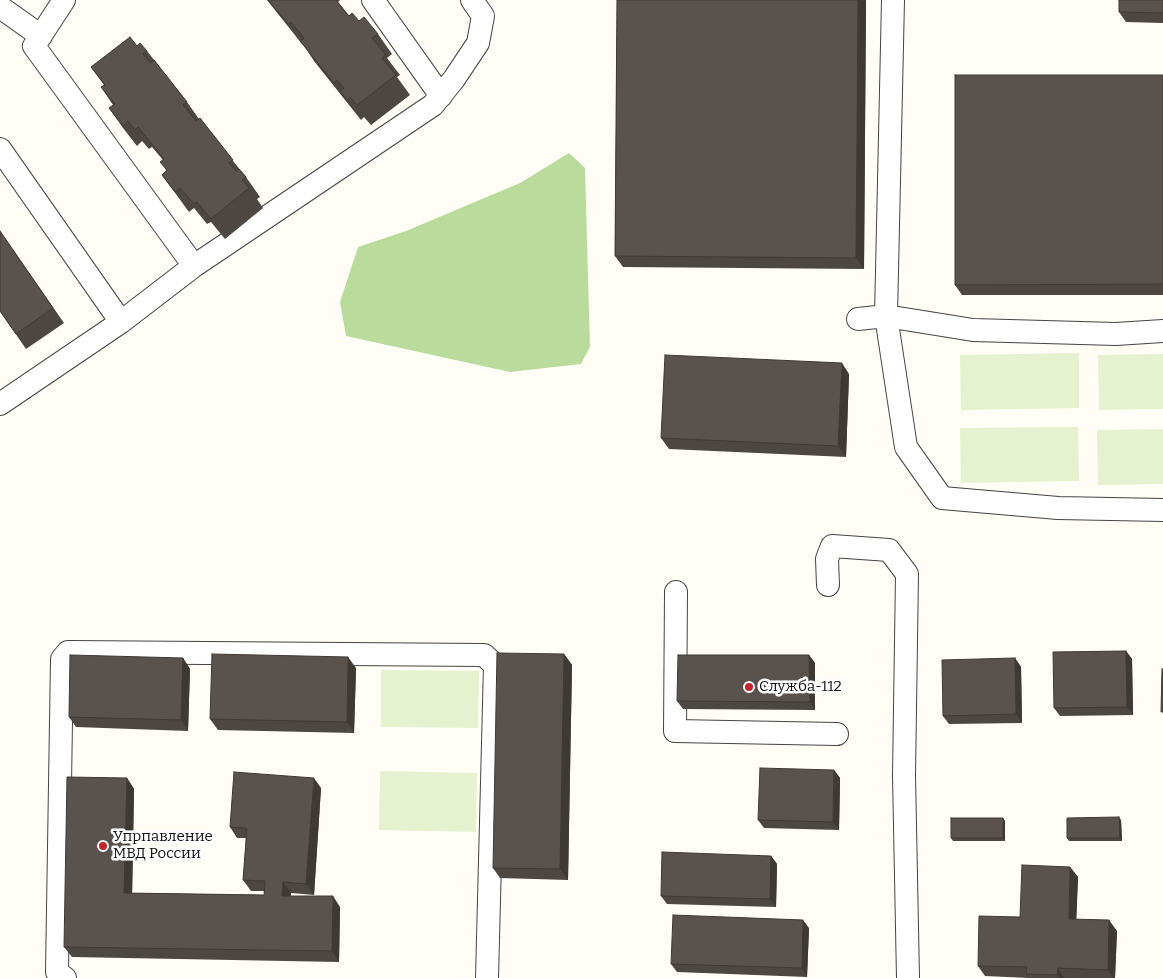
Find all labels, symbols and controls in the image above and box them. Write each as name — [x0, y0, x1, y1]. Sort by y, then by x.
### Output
place label: Служба-112 — [759, 678, 842, 696]
marker: Служба-112 — [743, 681, 755, 693]
place label: Упрпавление МВД России — [113, 828, 213, 863]
marker: Упрпавление МВД России — [97, 840, 109, 852]

